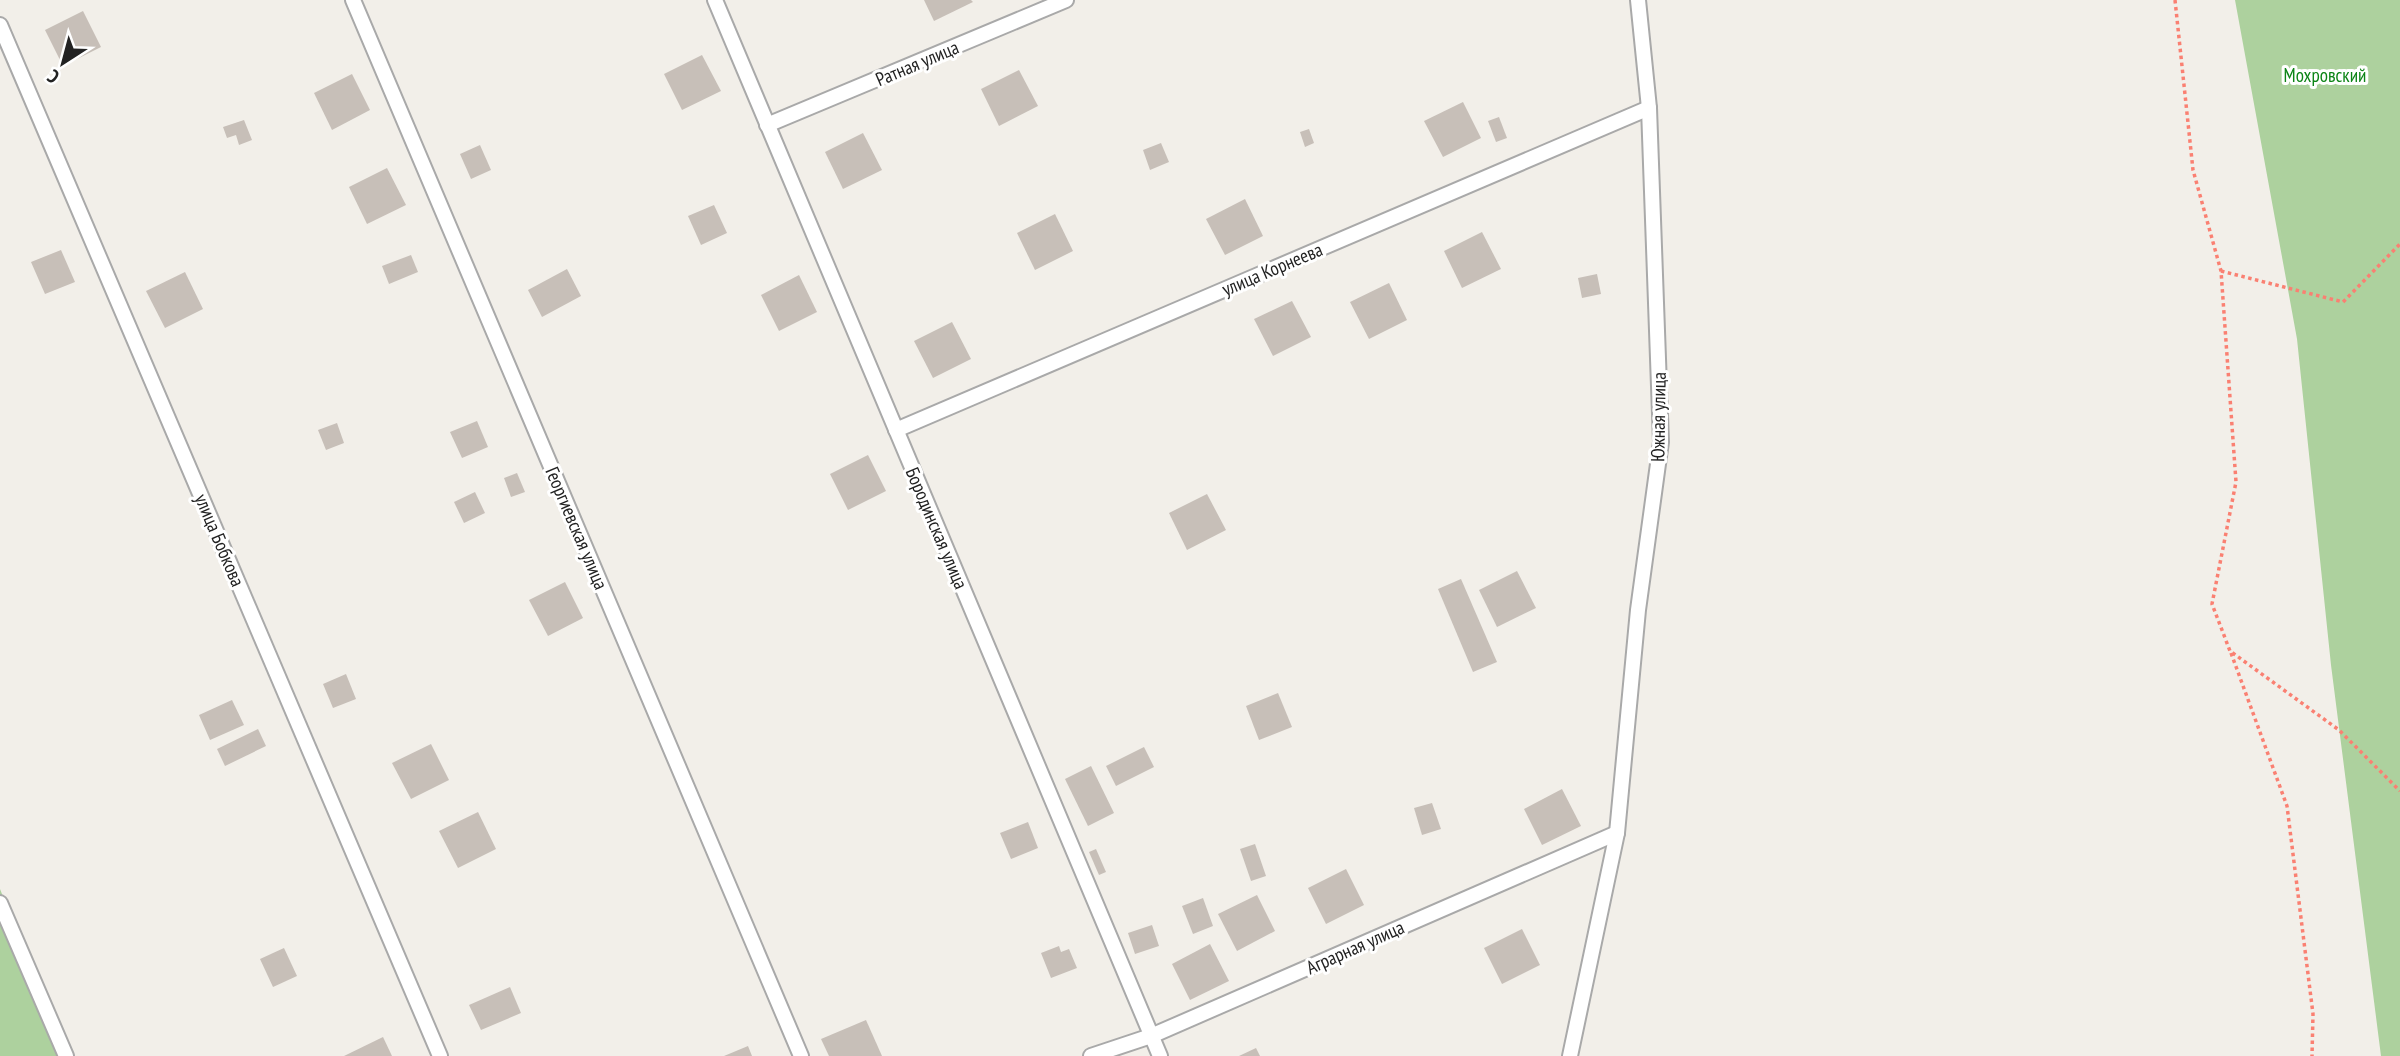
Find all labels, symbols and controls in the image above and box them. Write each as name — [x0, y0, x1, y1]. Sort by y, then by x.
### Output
north arrow — [28, 28, 98, 98]
street label: Ратная улица — [872, 35, 962, 91]
park label: Мохровский — [2284, 63, 2366, 87]
text: С — [42, 64, 64, 89]
street label: улица Корнеева — [1218, 237, 1326, 301]
street label: Южная улица — [1645, 372, 1671, 462]
street label: Георгиевская улица — [540, 463, 614, 593]
street label: Бородинская улица — [901, 463, 973, 593]
street label: улица Бобкова — [190, 490, 250, 590]
street label: Аграрная улица — [1302, 915, 1408, 979]

